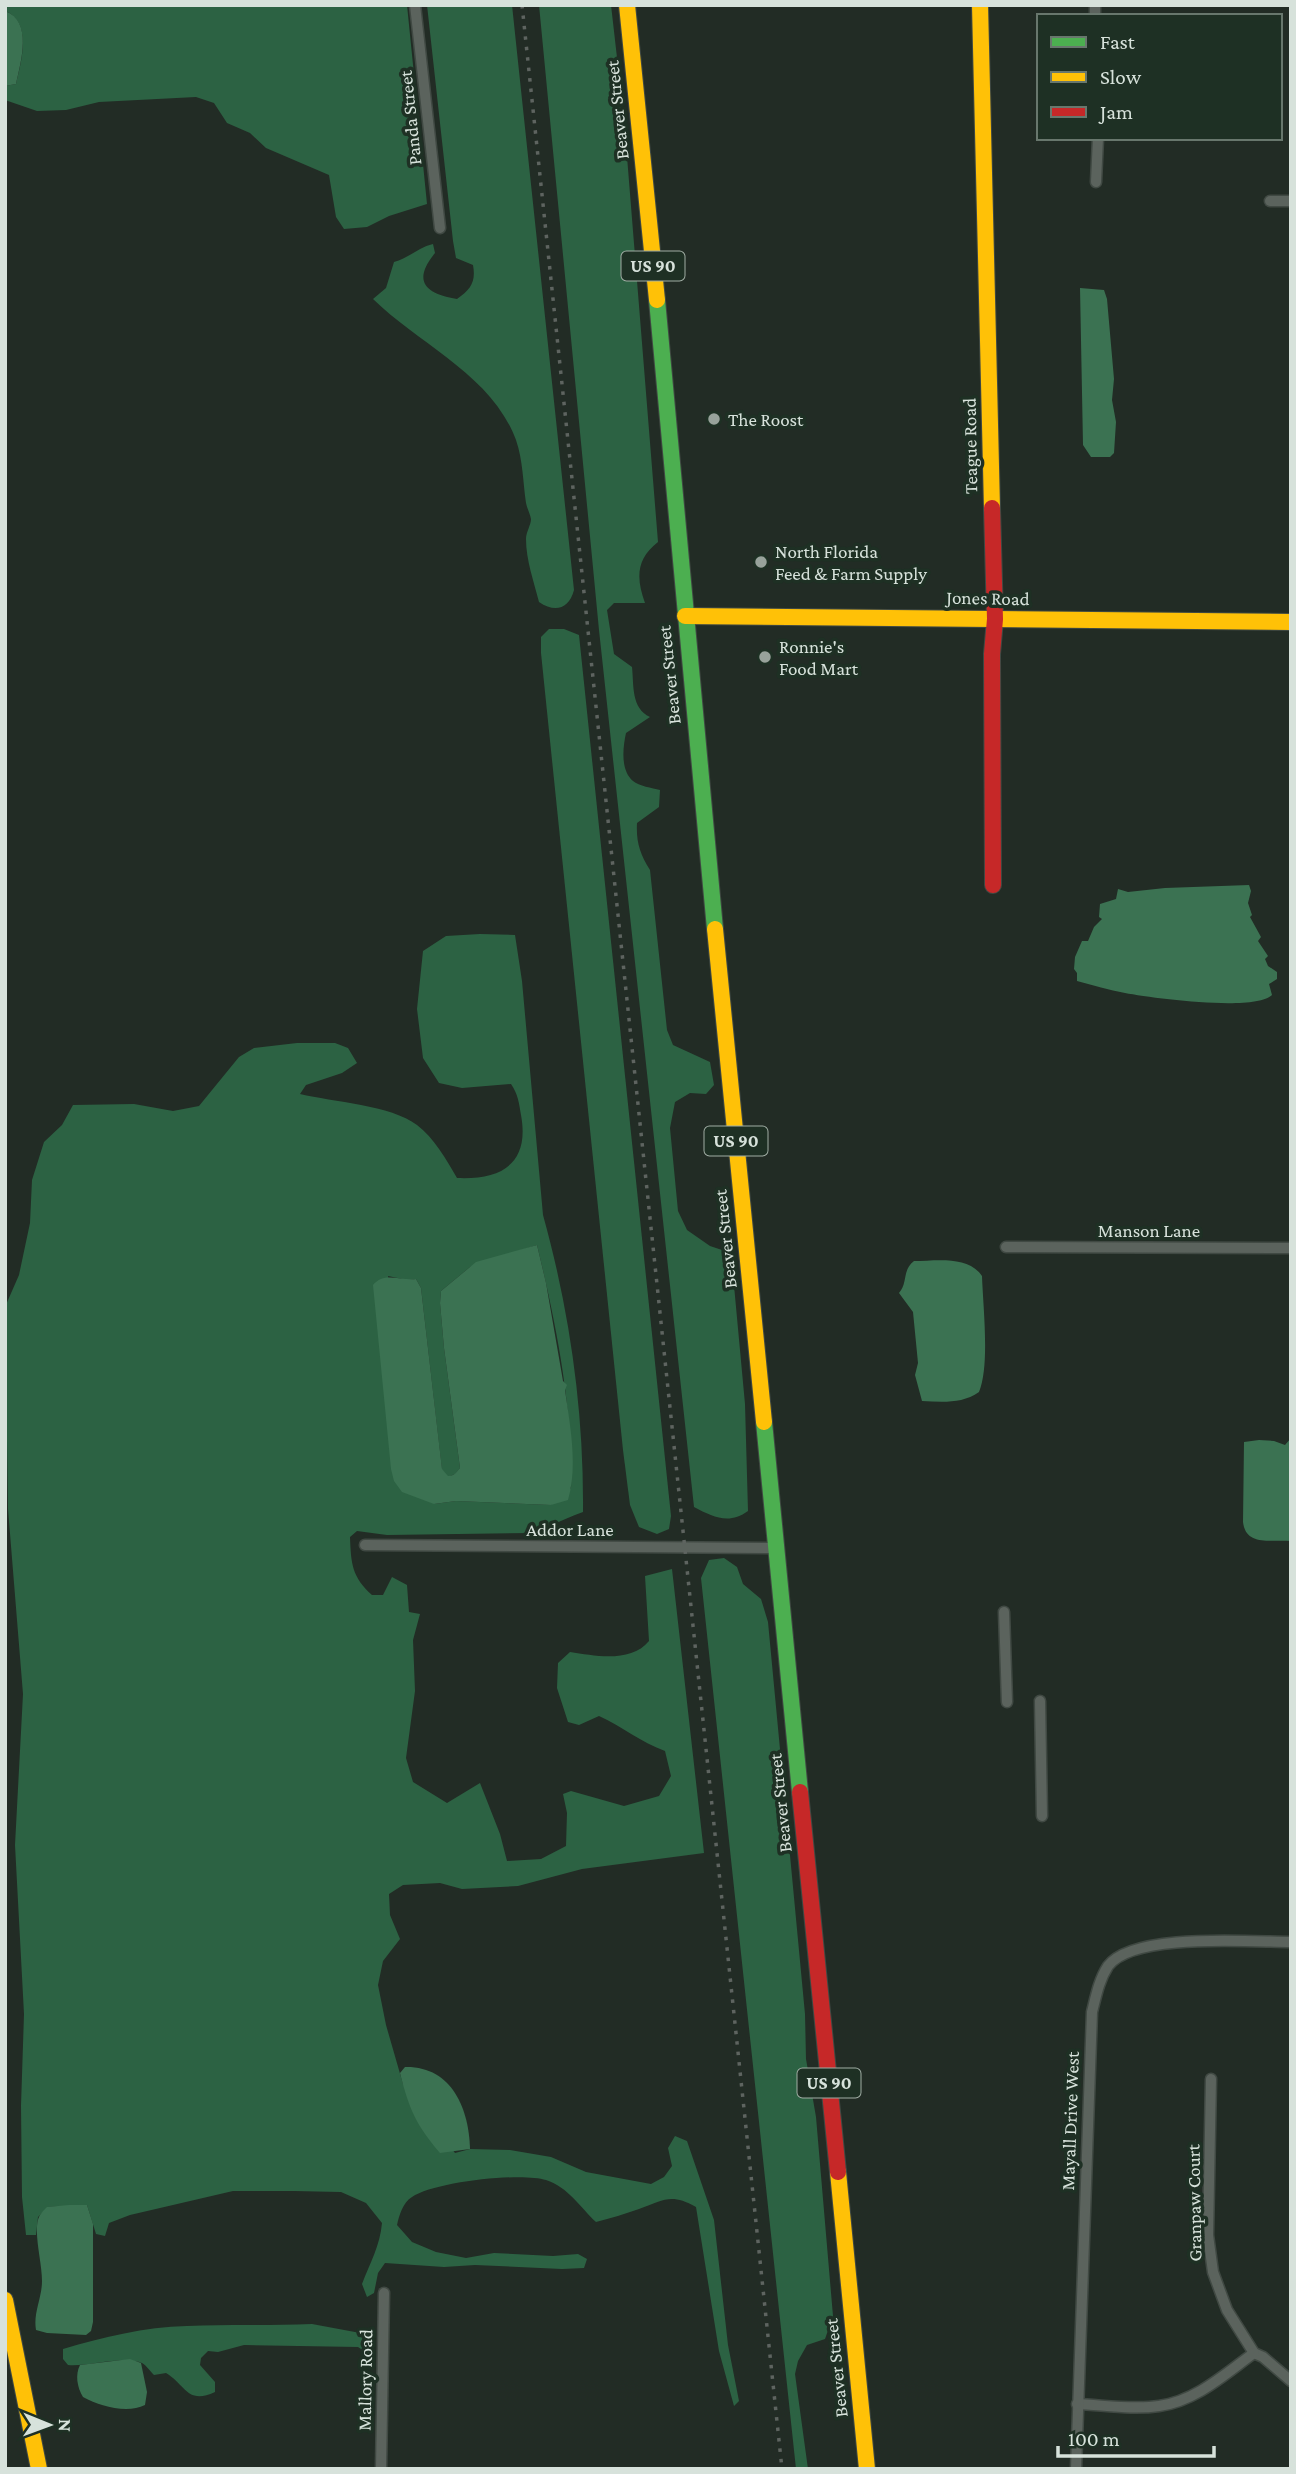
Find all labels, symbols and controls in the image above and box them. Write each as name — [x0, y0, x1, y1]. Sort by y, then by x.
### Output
legend — [1037, 14, 1282, 140]
text: Fast — [1100, 30, 1136, 54]
street label: Beaver Street — [601, 59, 633, 160]
text: Slow — [1100, 65, 1142, 89]
street label: Panda Street — [395, 69, 425, 166]
text: Jam — [1098, 100, 1133, 124]
road number: US 90 — [622, 252, 684, 280]
street label: Teague Road — [959, 398, 981, 494]
place label: The Roost — [728, 409, 804, 430]
marker: The Roost — [706, 411, 722, 427]
place label: North Florida Feed & Farm Supply — [775, 541, 927, 584]
marker: North Florida Feed & Farm Supply — [753, 554, 769, 570]
street label: Jones Road — [944, 587, 1030, 609]
street label: Beaver Street — [653, 624, 685, 725]
place label: Ronnie's Food Mart — [779, 636, 859, 679]
marker: Ronnie's Food Mart — [757, 649, 773, 665]
road number: US 90 — [704, 1126, 768, 1156]
street label: Beaver Street — [709, 1188, 741, 1289]
street label: Manson Lane — [1098, 1220, 1200, 1241]
street label: Addor Lane — [526, 1519, 614, 1540]
street label: Beaver Street — [764, 1752, 796, 1853]
street label: Mayall Drive West — [1057, 2050, 1083, 2191]
road number: US 90 — [798, 2068, 860, 2098]
street label: Granpaw Court — [1182, 2143, 1206, 2262]
street label: Beaver Street — [820, 2317, 852, 2418]
street label: Mallory Road — [354, 2329, 376, 2431]
north arrow — [14, 2390, 84, 2460]
scale bar — [1058, 2414, 1214, 2458]
text: N — [55, 2419, 76, 2432]
text: 100 m — [1068, 2427, 1120, 2451]

